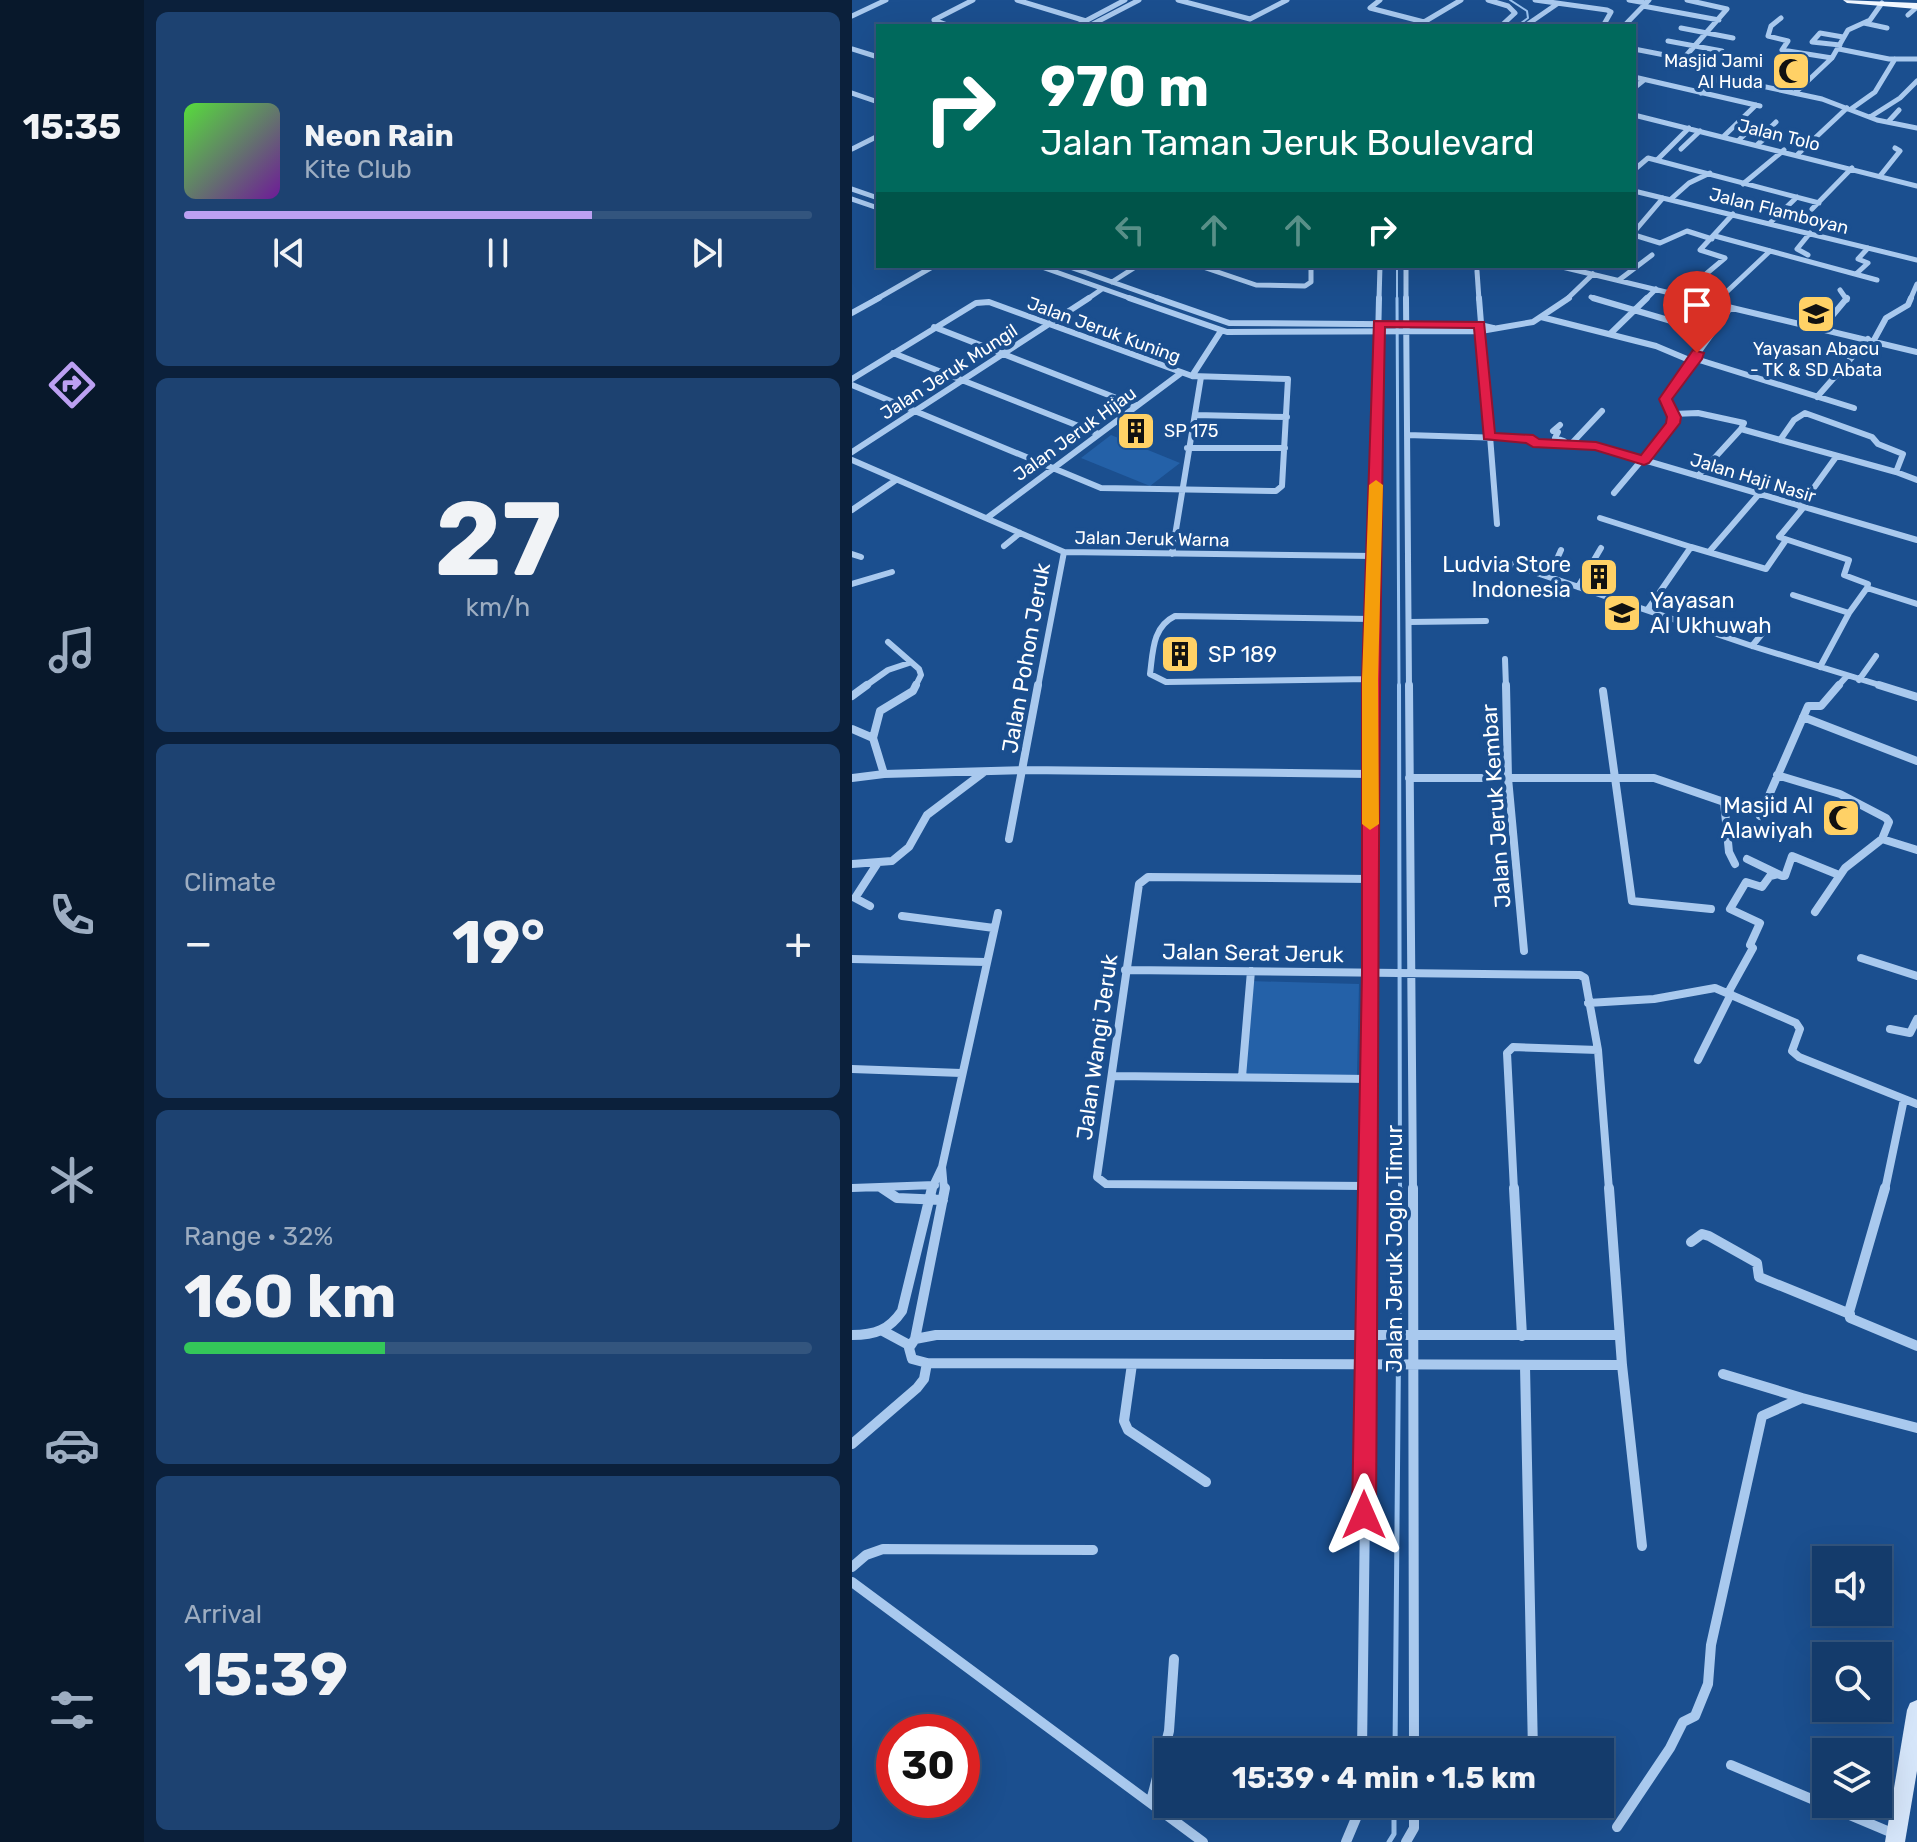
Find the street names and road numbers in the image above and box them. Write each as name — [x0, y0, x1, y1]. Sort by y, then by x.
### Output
street label: Jalan Tolo — [1735, 114, 1823, 156]
street label: Jalan Flamboyan — [1707, 183, 1851, 239]
street label: Jalan Jeruk Kuning — [1024, 292, 1184, 368]
street label: Jalan Jeruk Mungil — [876, 319, 1022, 425]
street label: Jalan Jeruk Hijau — [1009, 382, 1141, 486]
street label: Jalan Haji Nasir — [1688, 448, 1819, 508]
street label: Jalan Jeruk Warna — [1074, 527, 1230, 551]
street label: Jalan Pohon Jeruk — [996, 560, 1056, 755]
street label: Jalan Jeruk Kembar — [1475, 702, 1517, 909]
street label: Jalan Serat Jeruk — [1162, 938, 1345, 968]
street label: Jalan Wangi Jeruk — [1071, 952, 1124, 1142]
street label: Jalan Jeruk Joglo Timur — [1381, 1124, 1408, 1373]

